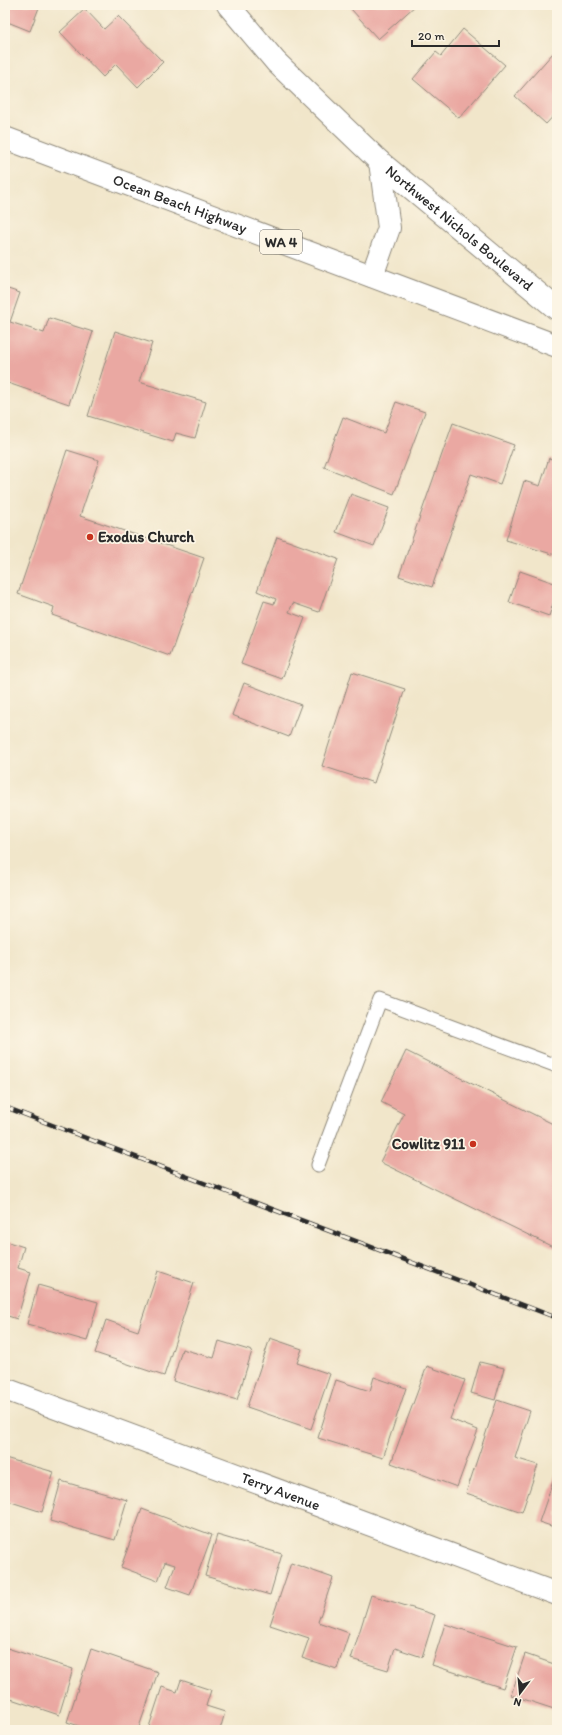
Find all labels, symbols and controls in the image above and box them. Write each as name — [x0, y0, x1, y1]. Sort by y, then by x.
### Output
scale bar — [412, 22, 499, 48]
text: 20 m — [418, 29, 445, 43]
street label: Northwest Nichols Boulevard — [382, 161, 537, 294]
street label: Ocean Beach Highway — [110, 170, 250, 237]
road number: WA 4 — [260, 230, 302, 254]
place label: Exodus Church — [98, 528, 195, 546]
marker: Exodus Church — [85, 532, 95, 542]
place label: Cowlitz 911 — [392, 1135, 465, 1153]
marker: Cowlitz 911 — [468, 1139, 478, 1149]
street label: Terry Avenue — [238, 1468, 323, 1514]
north arrow — [500, 1673, 540, 1713]
text: N — [512, 1695, 523, 1709]

